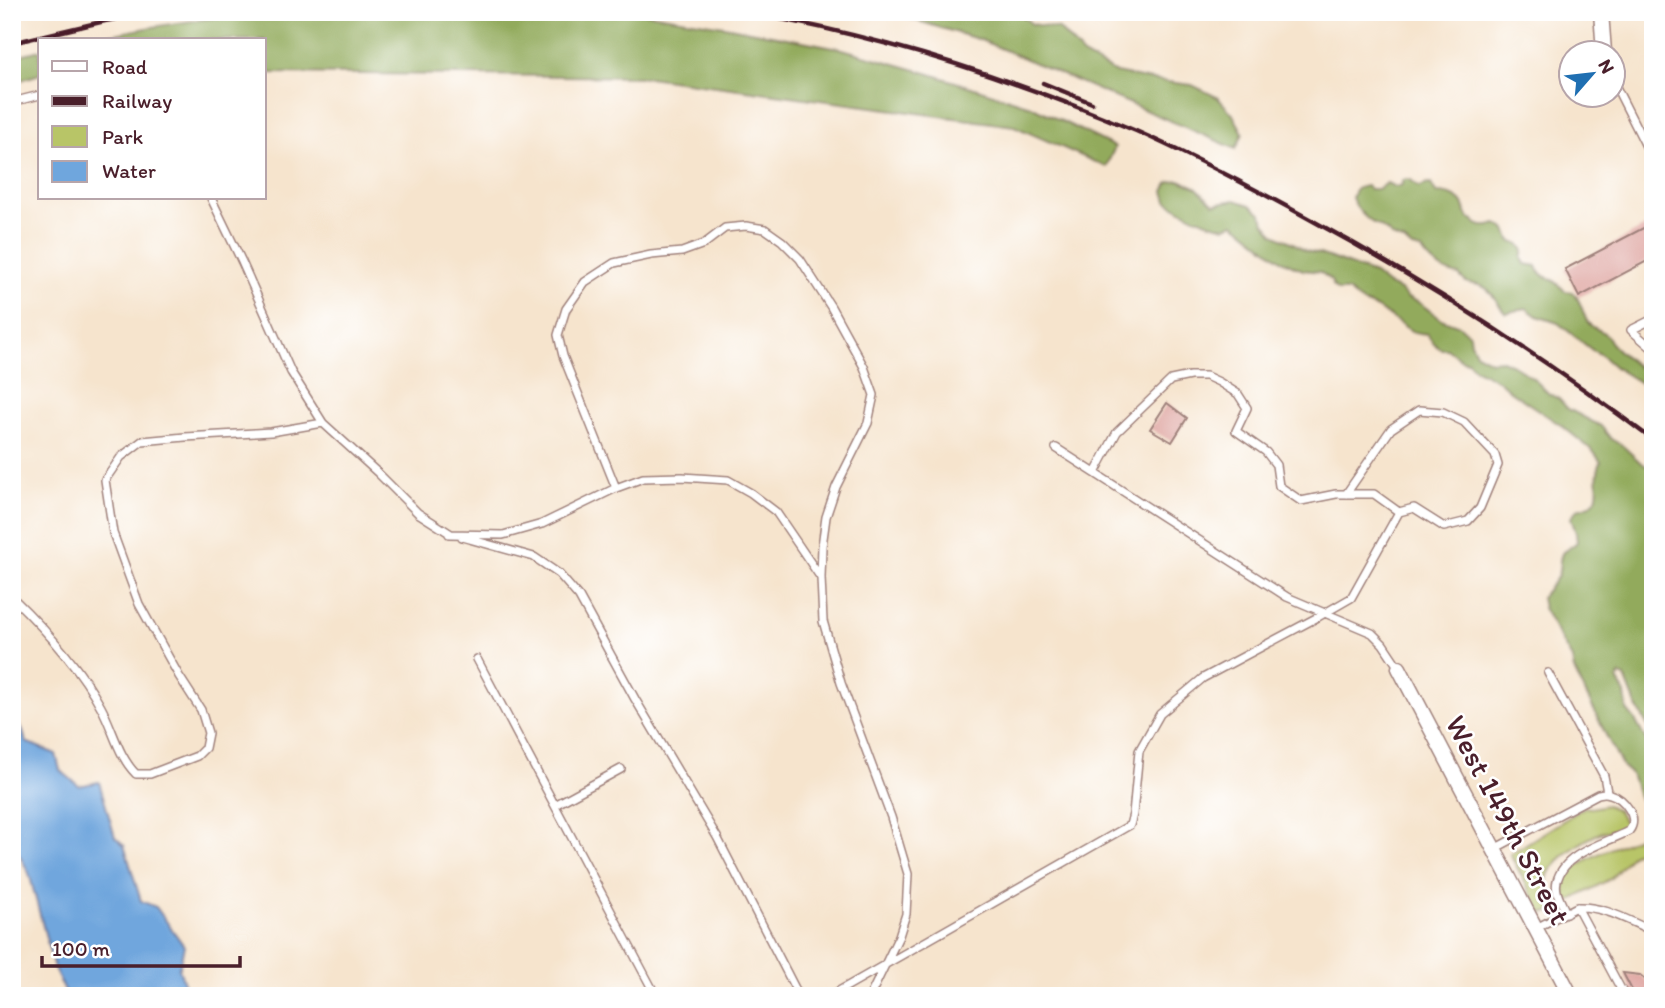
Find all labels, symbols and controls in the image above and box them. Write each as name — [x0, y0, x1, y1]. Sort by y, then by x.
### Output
legend — [38, 38, 266, 200]
north arrow — [1556, 38, 1626, 108]
text: Road — [102, 54, 148, 79]
text: N — [1593, 55, 1620, 77]
text: Railway — [102, 88, 172, 113]
text: Park — [102, 124, 144, 149]
text: Water — [102, 158, 156, 183]
street label: West 149th Street — [1438, 709, 1579, 931]
scale bar — [42, 924, 240, 968]
text: 100 m — [52, 936, 110, 961]

